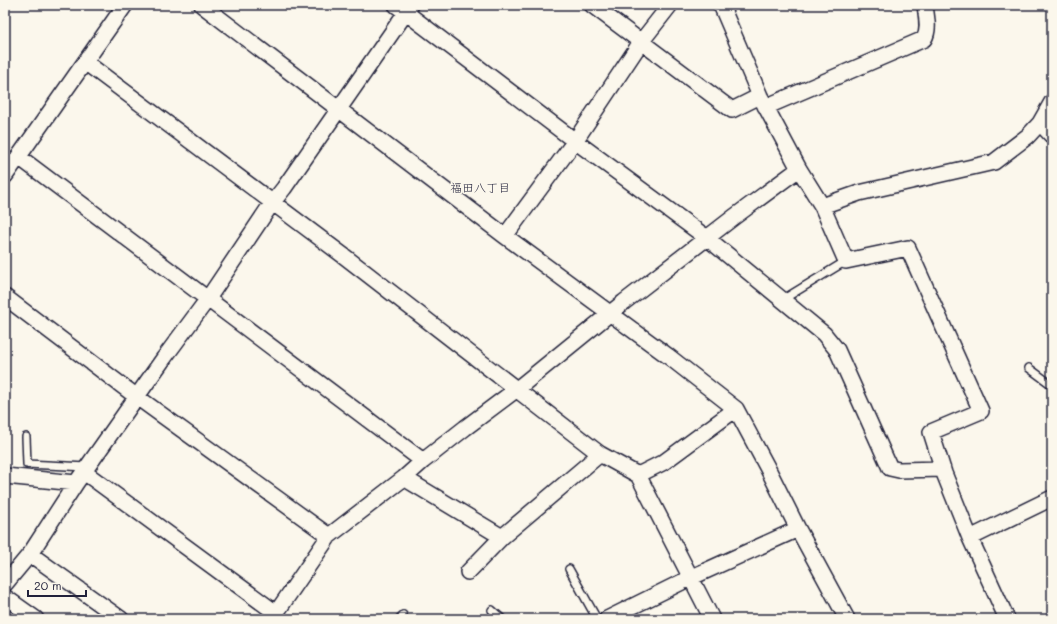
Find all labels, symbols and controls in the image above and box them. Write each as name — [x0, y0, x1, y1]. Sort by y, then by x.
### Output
district label: 福田八丁目 — [450, 179, 510, 195]
scale bar — [28, 572, 86, 598]
text: 20 m — [34, 577, 62, 593]

